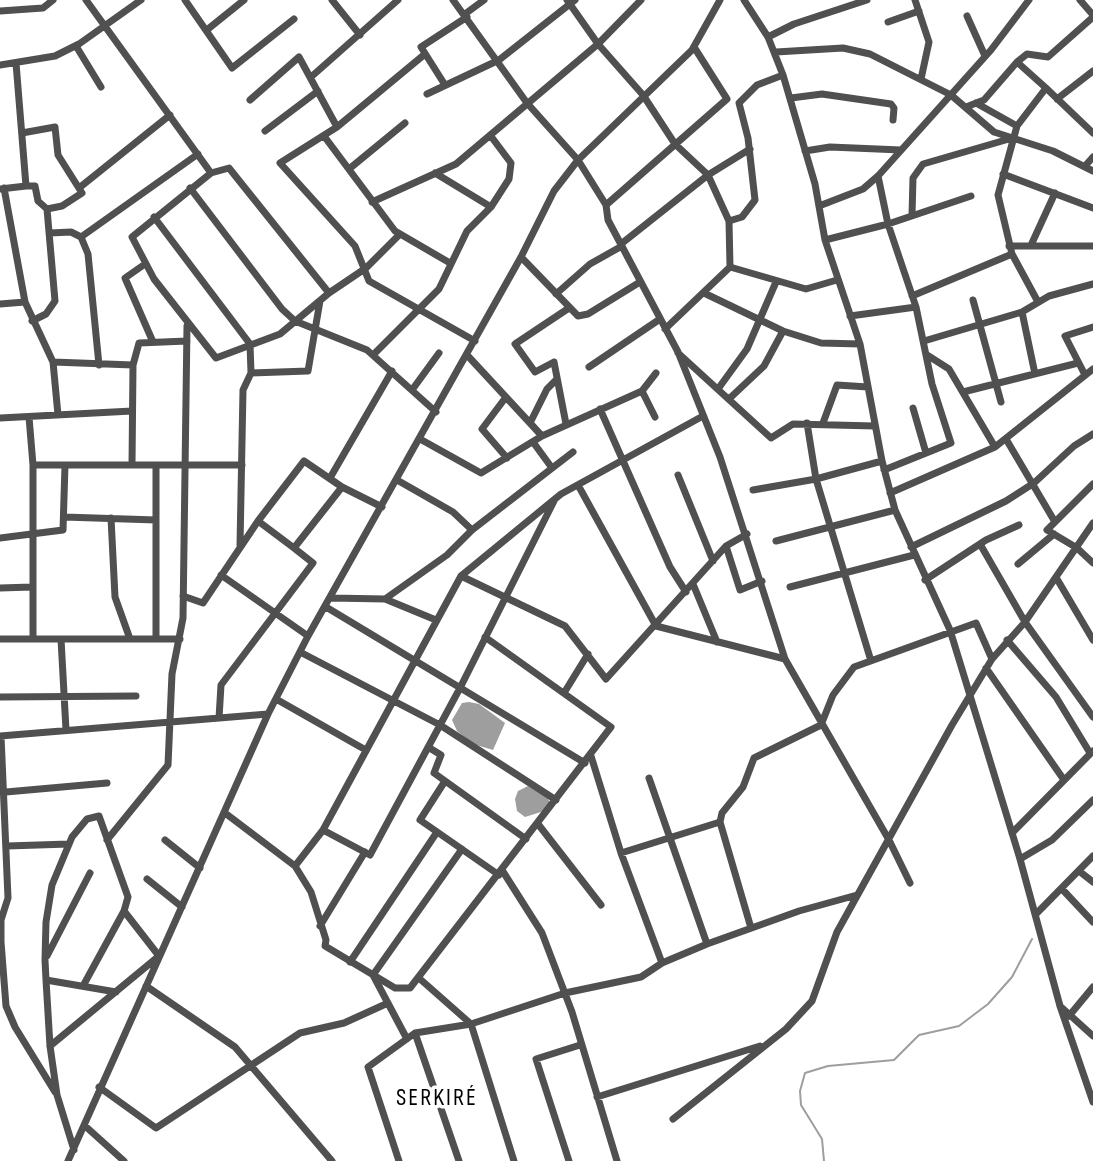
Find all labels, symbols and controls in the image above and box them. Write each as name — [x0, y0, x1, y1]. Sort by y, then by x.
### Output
district label: SERKIRÉ — [397, 1085, 477, 1113]

